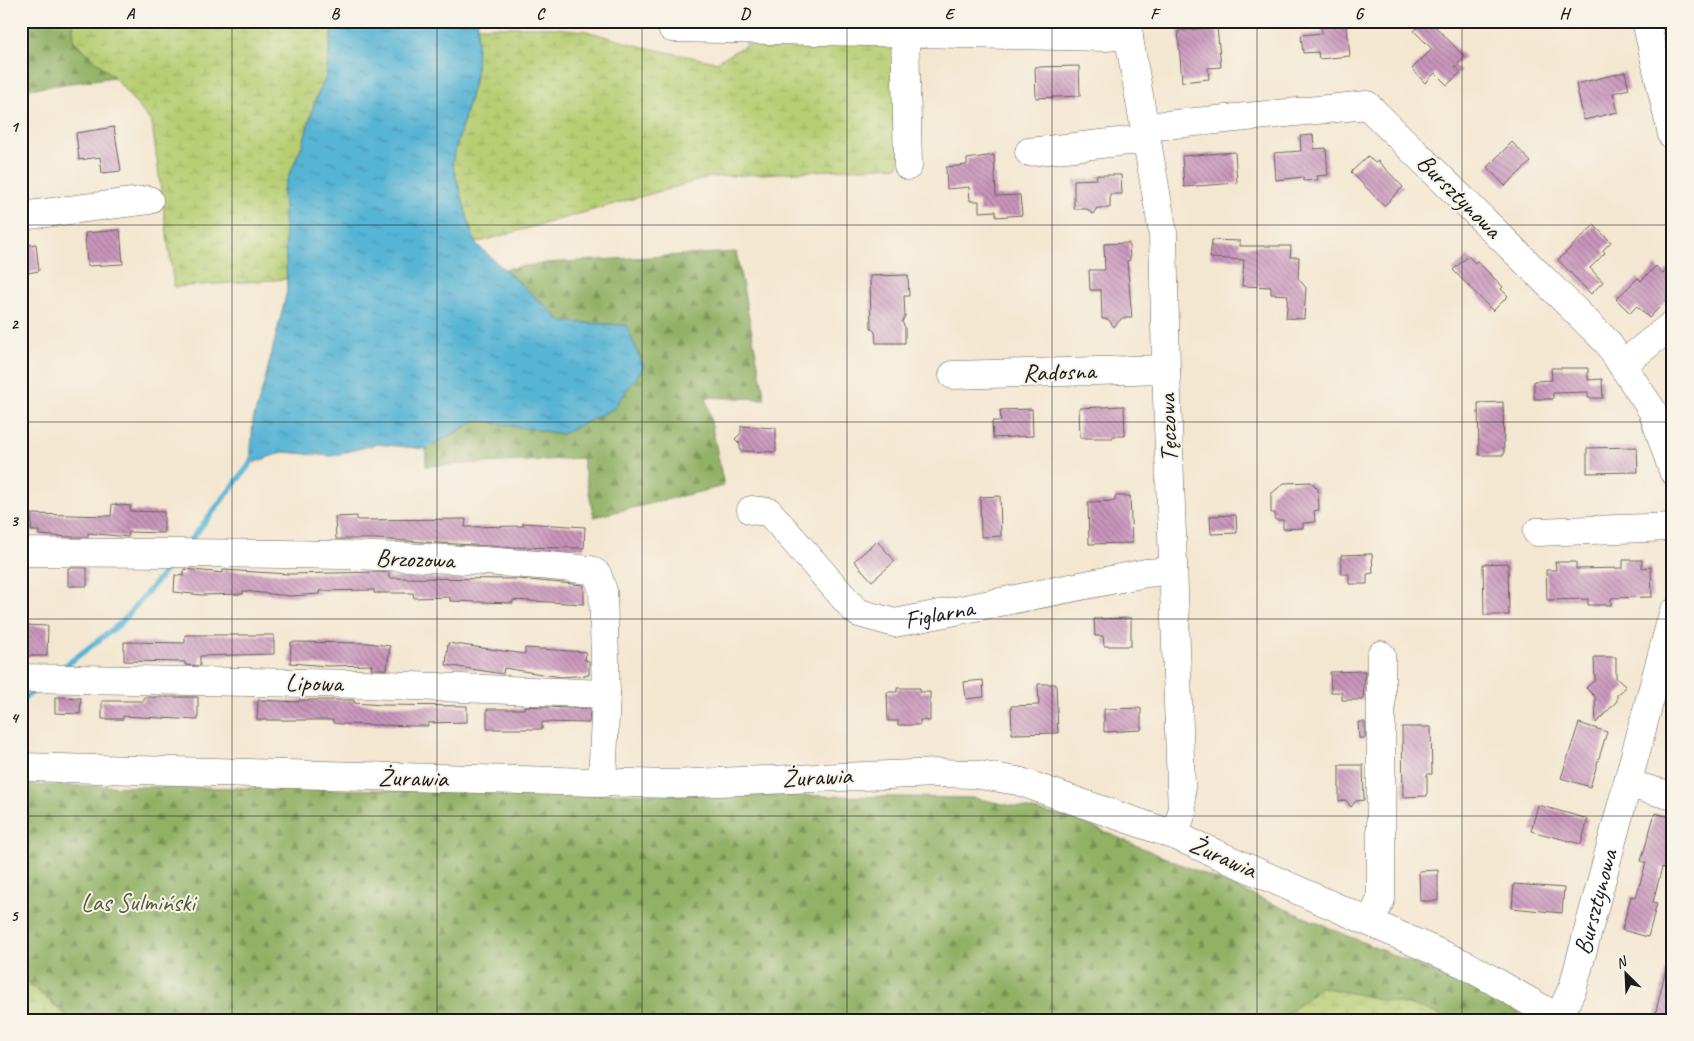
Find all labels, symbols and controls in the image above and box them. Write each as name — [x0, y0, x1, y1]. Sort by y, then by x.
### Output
text: A — [126, 4, 136, 24]
text: B — [331, 4, 341, 24]
text: C — [536, 4, 546, 24]
text: D — [740, 4, 751, 24]
text: E — [945, 4, 956, 24]
text: F — [1150, 4, 1161, 24]
text: G — [1355, 4, 1365, 24]
text: H — [1559, 4, 1571, 24]
text: 1 — [10, 117, 19, 137]
street label: Bursztynowa — [1410, 147, 1510, 247]
text: 2 — [10, 314, 19, 334]
street label: Radosna — [1022, 355, 1099, 389]
street label: Tęczowa — [1151, 391, 1185, 463]
text: 3 — [10, 511, 19, 531]
street label: Brzozowa — [375, 542, 458, 576]
street label: Figlarna — [902, 591, 979, 637]
street label: Lipowa — [285, 667, 346, 700]
text: 4 — [10, 708, 19, 728]
street label: Żurawia — [781, 759, 855, 795]
street label: Żurawia — [378, 761, 450, 795]
street label: Żurawia — [1185, 828, 1263, 887]
street label: Bursztynowa — [1566, 844, 1626, 958]
park label: Las Sulmiński — [81, 887, 198, 919]
text: 5 — [11, 906, 20, 926]
north arrow — [1602, 948, 1652, 998]
text: N — [1613, 952, 1630, 972]

